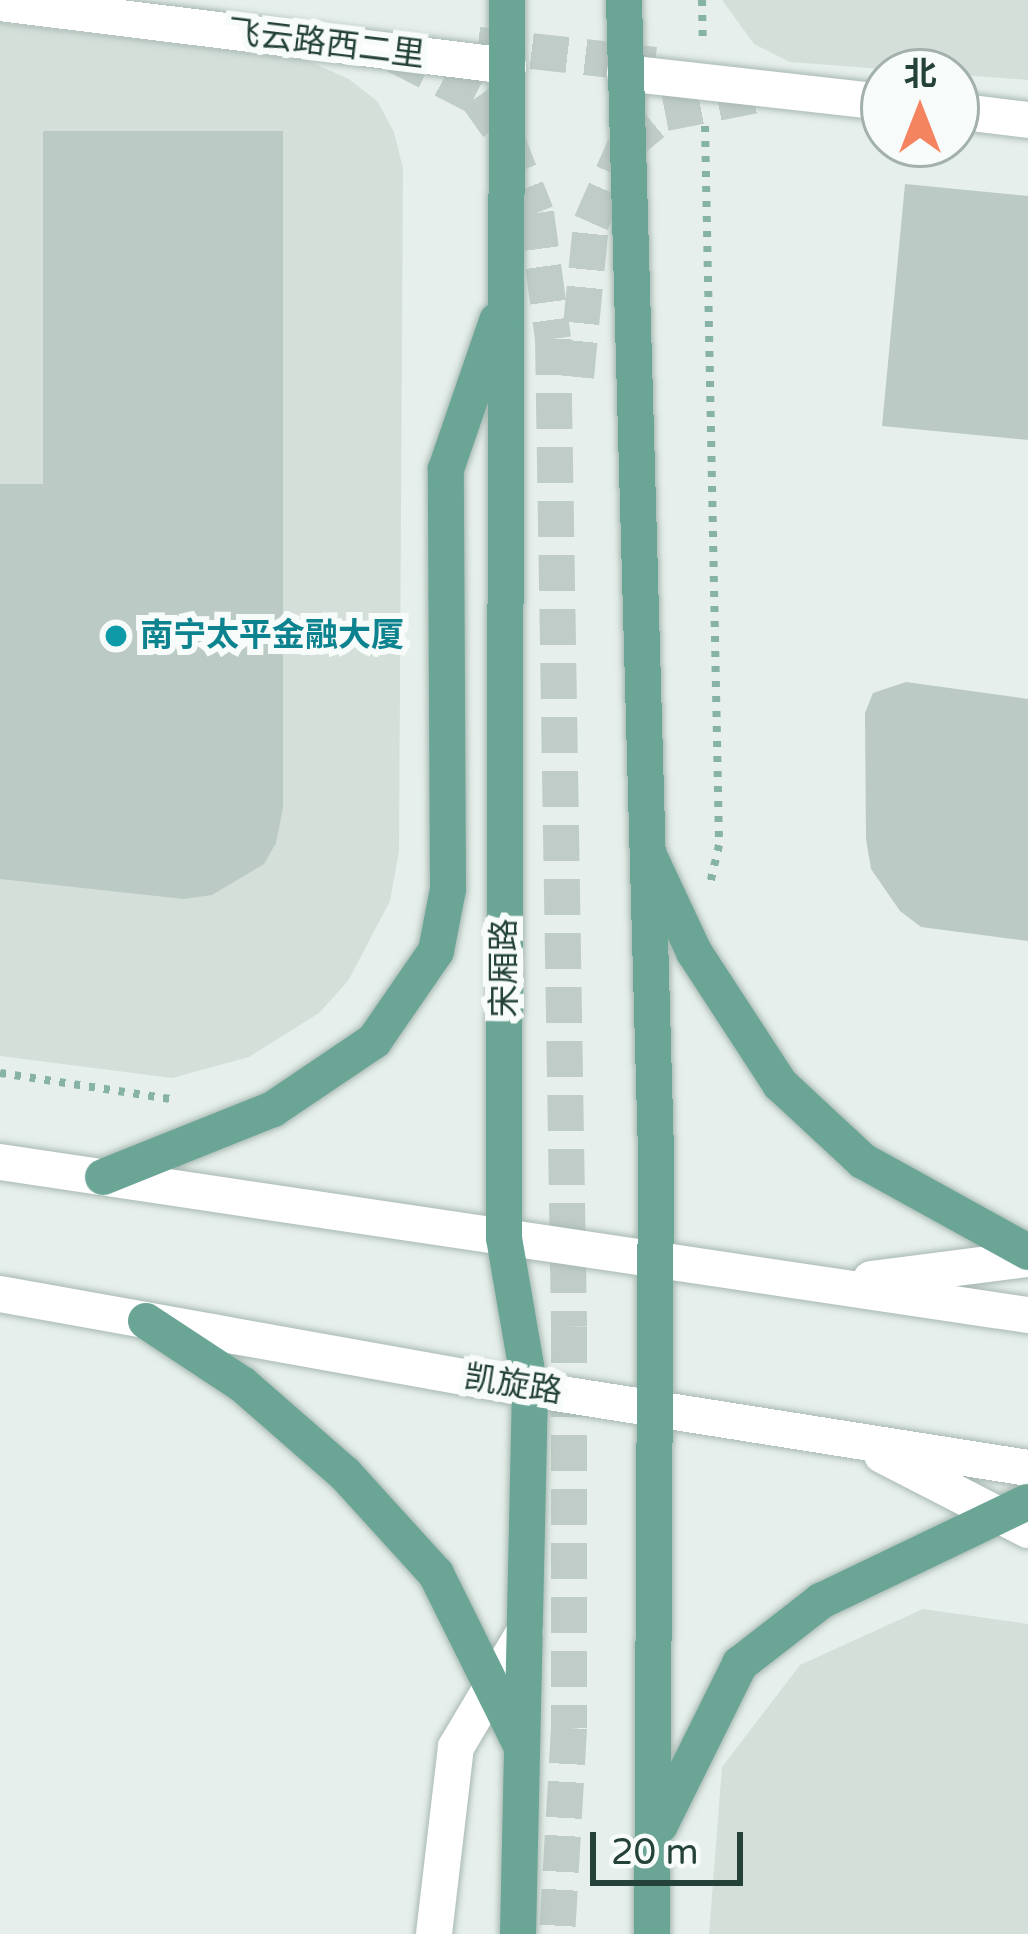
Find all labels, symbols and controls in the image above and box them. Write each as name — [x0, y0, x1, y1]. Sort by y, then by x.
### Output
street label: 飞云路西二里 — [225, 12, 427, 76]
north arrow — [860, 48, 980, 168]
text: 北 — [904, 55, 937, 94]
place label: 南宁太平金融大厦 — [140, 616, 404, 656]
marker: 南宁太平金融大厦 — [103, 623, 129, 649]
street label: 宋厢路 — [485, 919, 525, 1017]
street label: 凯旋路 — [461, 1358, 565, 1412]
scale bar — [596, 1808, 749, 1882]
text: 20 m — [611, 1831, 699, 1874]

